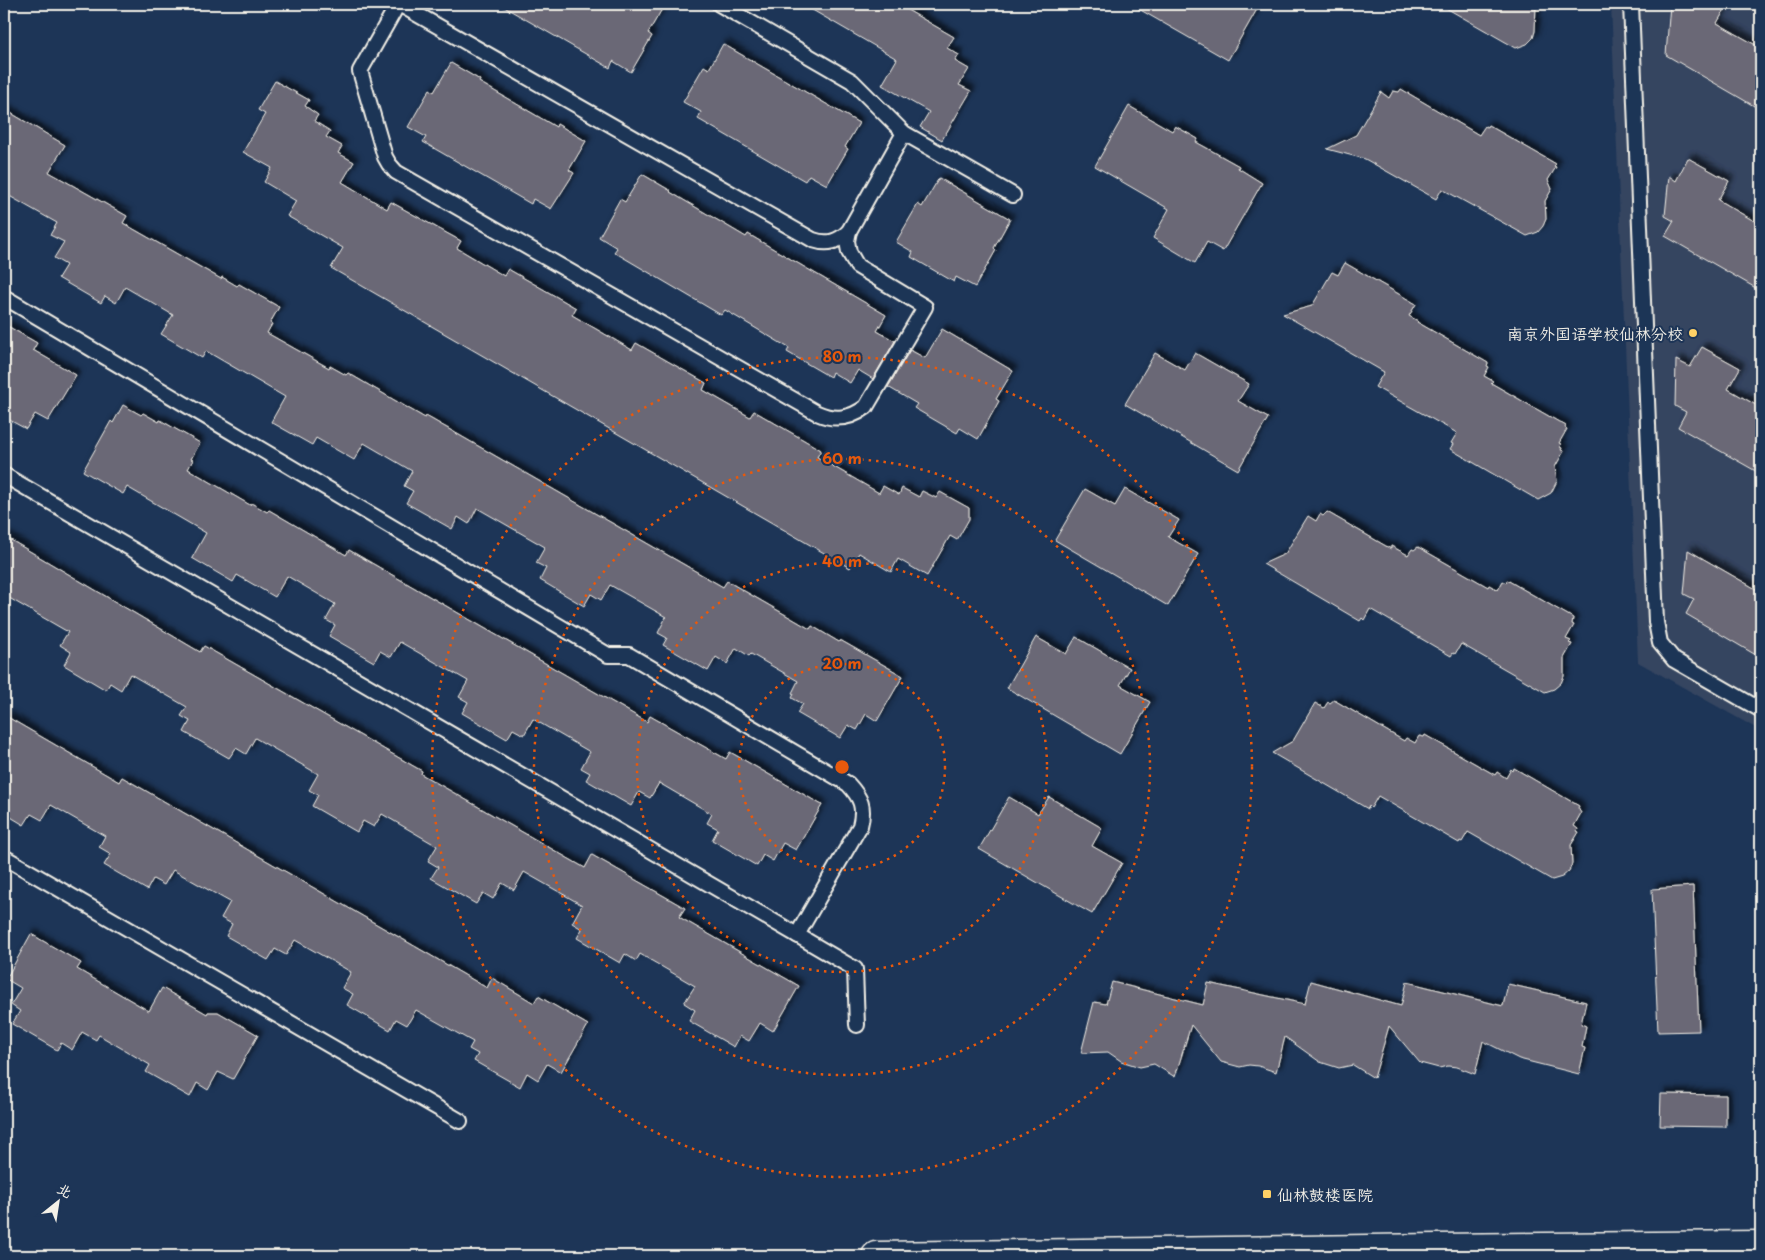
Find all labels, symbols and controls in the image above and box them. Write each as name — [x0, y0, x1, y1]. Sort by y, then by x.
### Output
place label: 南京外国语学校仙林分校 — [1507, 321, 1683, 345]
marker: 南京外国语学校仙林分校 — [1687, 327, 1699, 339]
text: 80 m — [822, 344, 862, 367]
text: 60 m — [822, 446, 862, 469]
text: 40 m — [822, 549, 862, 572]
text: 20 m — [823, 651, 861, 674]
centre of rings — [833, 758, 851, 776]
north arrow — [32, 1178, 82, 1228]
text: 北 — [53, 1178, 76, 1203]
place label: 仙林鼓楼医院 — [1277, 1182, 1373, 1206]
marker: 仙林鼓楼医院 — [1261, 1188, 1273, 1200]

